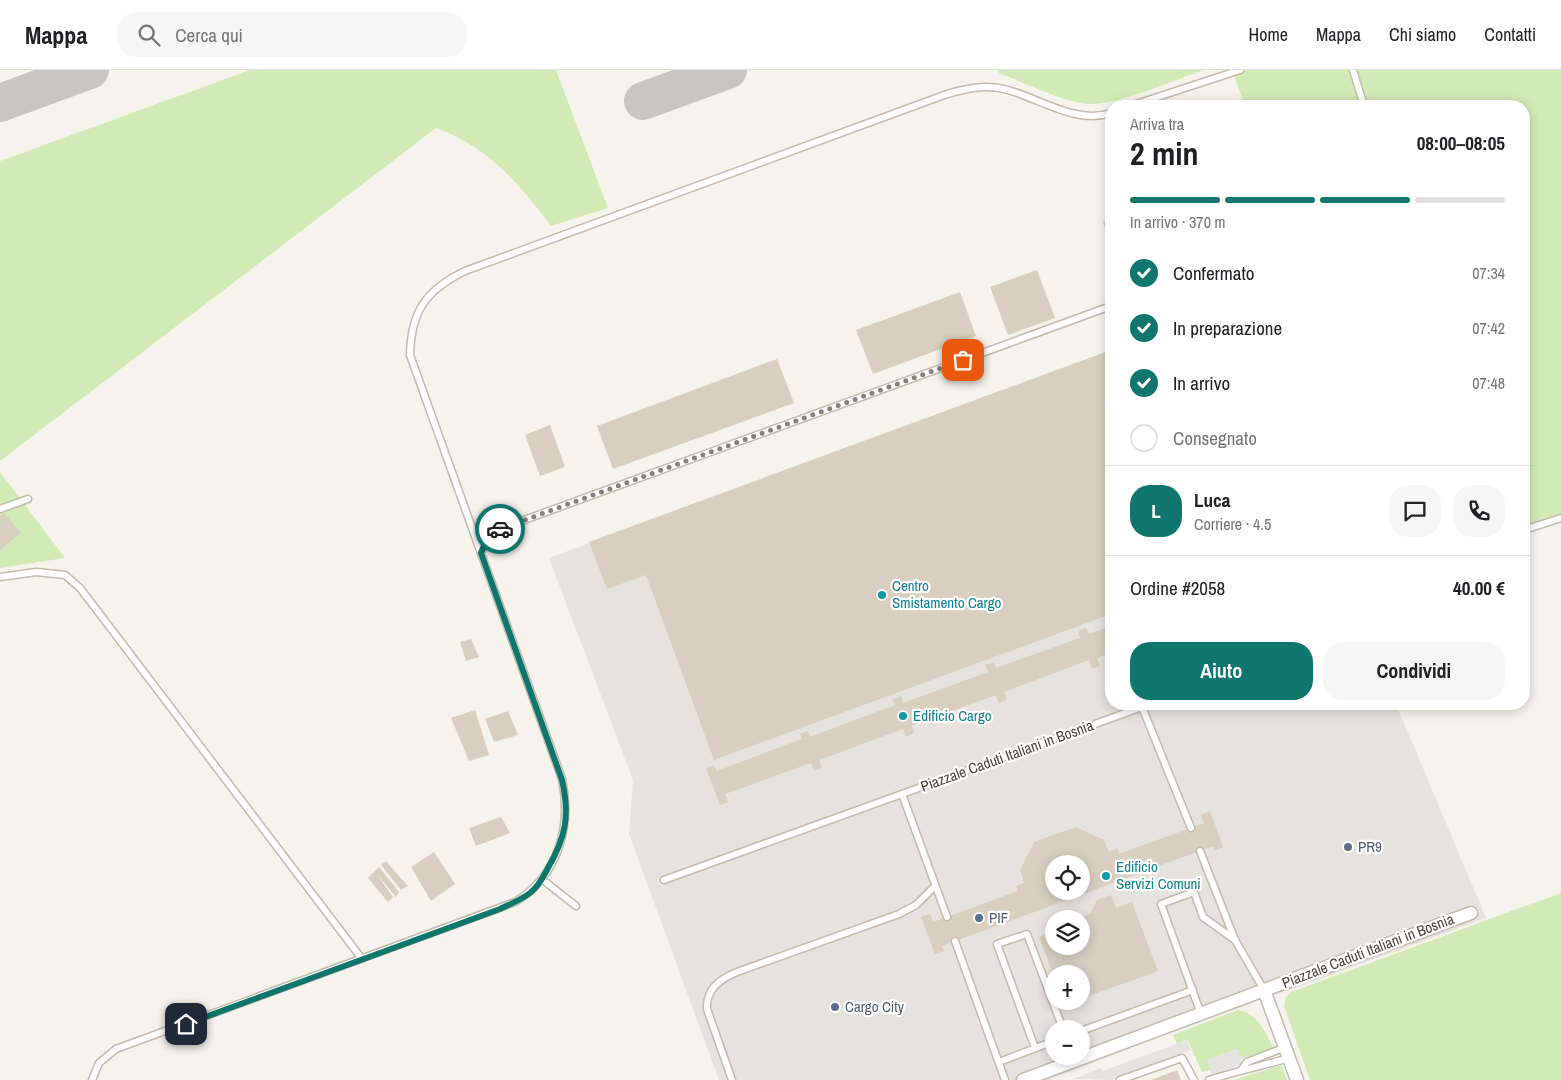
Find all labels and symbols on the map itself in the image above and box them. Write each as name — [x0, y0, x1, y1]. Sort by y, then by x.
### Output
pin — [942, 339, 984, 381]
courier — [475, 504, 525, 554]
place label: Centro Smistamento Cargo — [892, 575, 1002, 613]
marker: Centro Smistamento Cargo — [876, 589, 888, 601]
place label: Edificio Cargo — [913, 705, 992, 726]
marker: Edificio Cargo — [897, 710, 909, 722]
street label: Piazzale Caduti Italiani in Bosnia — [917, 714, 1096, 797]
place label: PR9 — [1358, 836, 1382, 857]
marker: PR9 — [1342, 841, 1354, 853]
place label: Edificio Servizi Comuni — [1116, 856, 1201, 894]
marker: Edificio Servizi Comuni — [1100, 870, 1112, 882]
place label: PIF — [989, 907, 1008, 928]
street label: Piazzale Caduti Italiani in Bosnia — [1279, 908, 1457, 993]
marker: PIF — [973, 912, 985, 924]
place label: Cargo City — [845, 996, 905, 1017]
marker: Cargo City — [829, 1001, 841, 1013]
pin — [165, 1003, 207, 1045]

